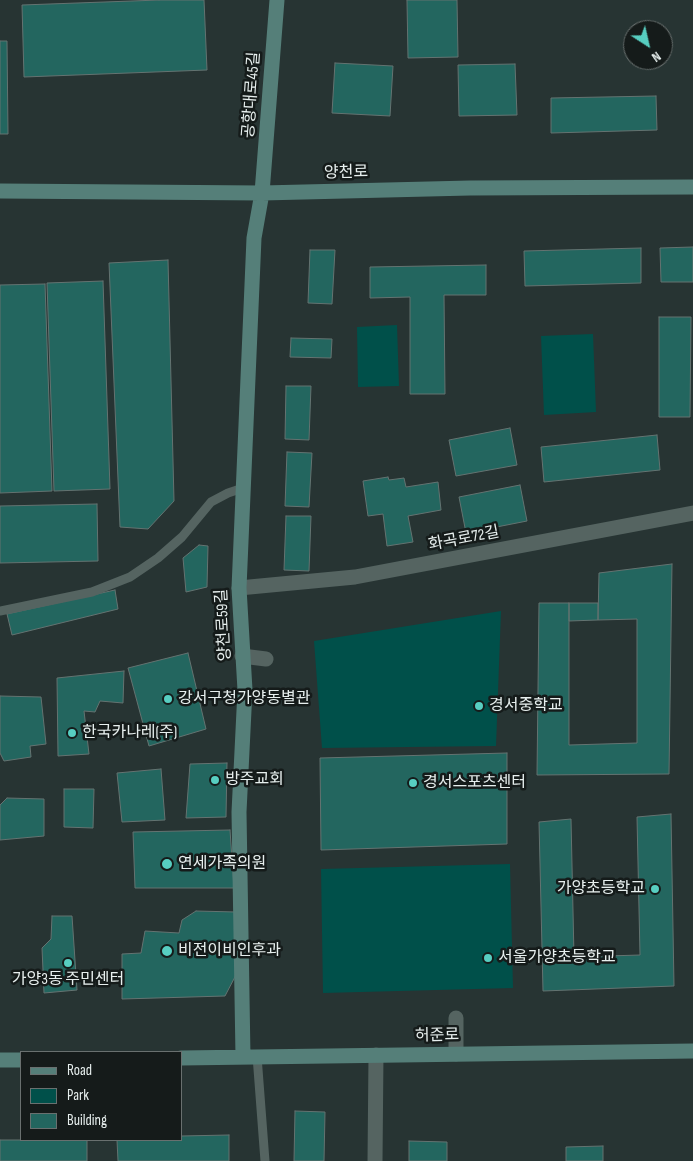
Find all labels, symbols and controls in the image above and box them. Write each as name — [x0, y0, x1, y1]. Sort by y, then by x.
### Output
north arrow — [623, 20, 673, 70]
text: N — [648, 48, 664, 66]
street label: 공항대로45길 — [239, 51, 265, 139]
street label: 양천로 — [324, 163, 368, 183]
street label: 화곡로72길 — [427, 523, 501, 555]
street label: 양천로59길 — [213, 588, 235, 662]
place label: 강서구청가양동별관 — [178, 689, 310, 709]
marker: 강서구청가양동별관 — [162, 693, 174, 705]
place label: 경서중학교 — [489, 696, 563, 716]
marker: 경서중학교 — [473, 700, 485, 712]
place label: 한국카나레(주) — [82, 723, 177, 743]
marker: 한국카나레(주) — [66, 727, 78, 739]
place label: 방주교회 — [225, 770, 284, 790]
place label: 경서스포츠센터 — [423, 773, 526, 793]
marker: 방주교회 — [209, 774, 221, 786]
marker: 경서스포츠센터 — [407, 777, 419, 789]
place label: 연세가족의원 — [178, 854, 266, 874]
marker: 연세가족의원 — [160, 857, 174, 871]
place label: 가양초등학교 — [557, 879, 645, 899]
marker: 가양초등학교 — [649, 883, 661, 895]
place label: 비전이비인후과 — [178, 941, 281, 961]
marker: 비전이비인후과 — [160, 944, 174, 958]
place label: 서울가양초등학교 — [498, 948, 616, 968]
marker: 서울가양초등학교 — [482, 952, 494, 964]
marker: 가양3동 주민센터 — [62, 957, 74, 969]
place label: 가양3동 주민센터 — [12, 970, 124, 990]
street label: 허준로 — [415, 1026, 459, 1046]
legend — [20, 1051, 182, 1141]
text: Road — [67, 1061, 92, 1080]
text: Park — [67, 1086, 89, 1105]
text: Building — [67, 1111, 107, 1130]

